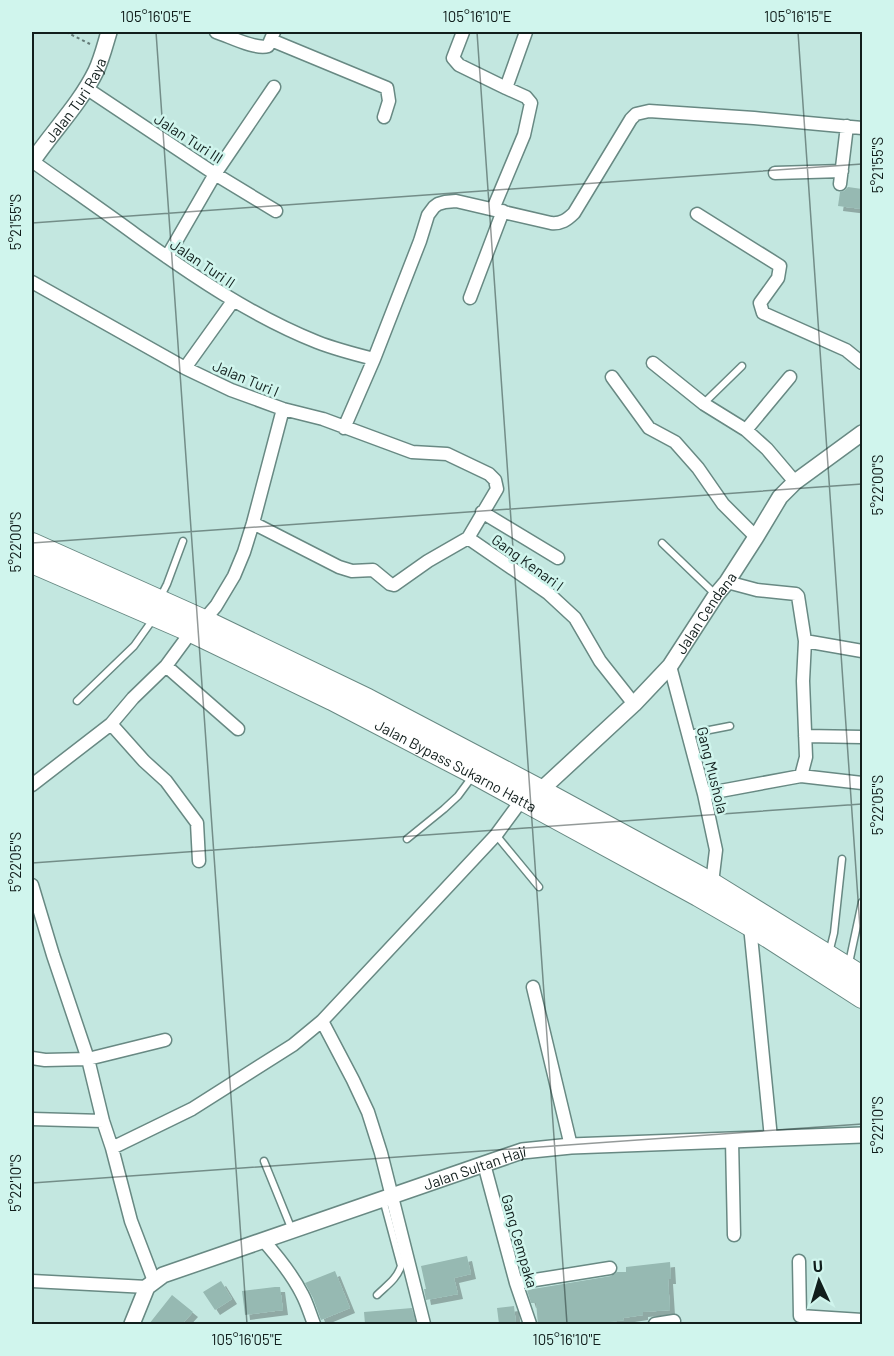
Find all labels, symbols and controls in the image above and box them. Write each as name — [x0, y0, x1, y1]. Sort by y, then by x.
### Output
text: 105°16'05"E — [120, 7, 192, 25]
text: 105°16'10"E — [443, 7, 511, 25]
text: 105°16'15"E — [764, 7, 832, 25]
street label: Jalan Turi Raya — [41, 55, 110, 146]
street label: Jalan Turi III — [151, 109, 227, 167]
text: 5°21'55"S — [868, 137, 886, 193]
text: 5°21'55"S — [6, 194, 24, 250]
street label: Jalan Turi II — [167, 235, 239, 291]
street label: Jalan Turi I — [210, 356, 282, 400]
text: 5°22'00"S — [868, 454, 886, 516]
text: 5°22'00"S — [6, 511, 24, 573]
street label: Gang Kenari I — [488, 530, 568, 594]
street label: Jalan Cendana — [671, 569, 740, 657]
street label: Jalan Bypass Sukarno Hatta — [372, 715, 540, 816]
street label: Gang Mushola — [693, 725, 733, 815]
text: 5°22'05"S — [868, 775, 886, 835]
text: 5°22'05"S — [6, 832, 24, 892]
text: 5°22'10"S — [868, 1096, 886, 1154]
street label: Jalan Sultan Haji — [421, 1142, 527, 1193]
text: 5°22'10"S — [6, 1154, 24, 1212]
street label: Gang Cempaka — [498, 1192, 542, 1290]
north arrow — [789, 1251, 849, 1311]
text: U — [812, 1256, 824, 1275]
text: 105°16'05"E — [211, 1330, 283, 1348]
text: 105°16'10"E — [533, 1330, 601, 1348]

